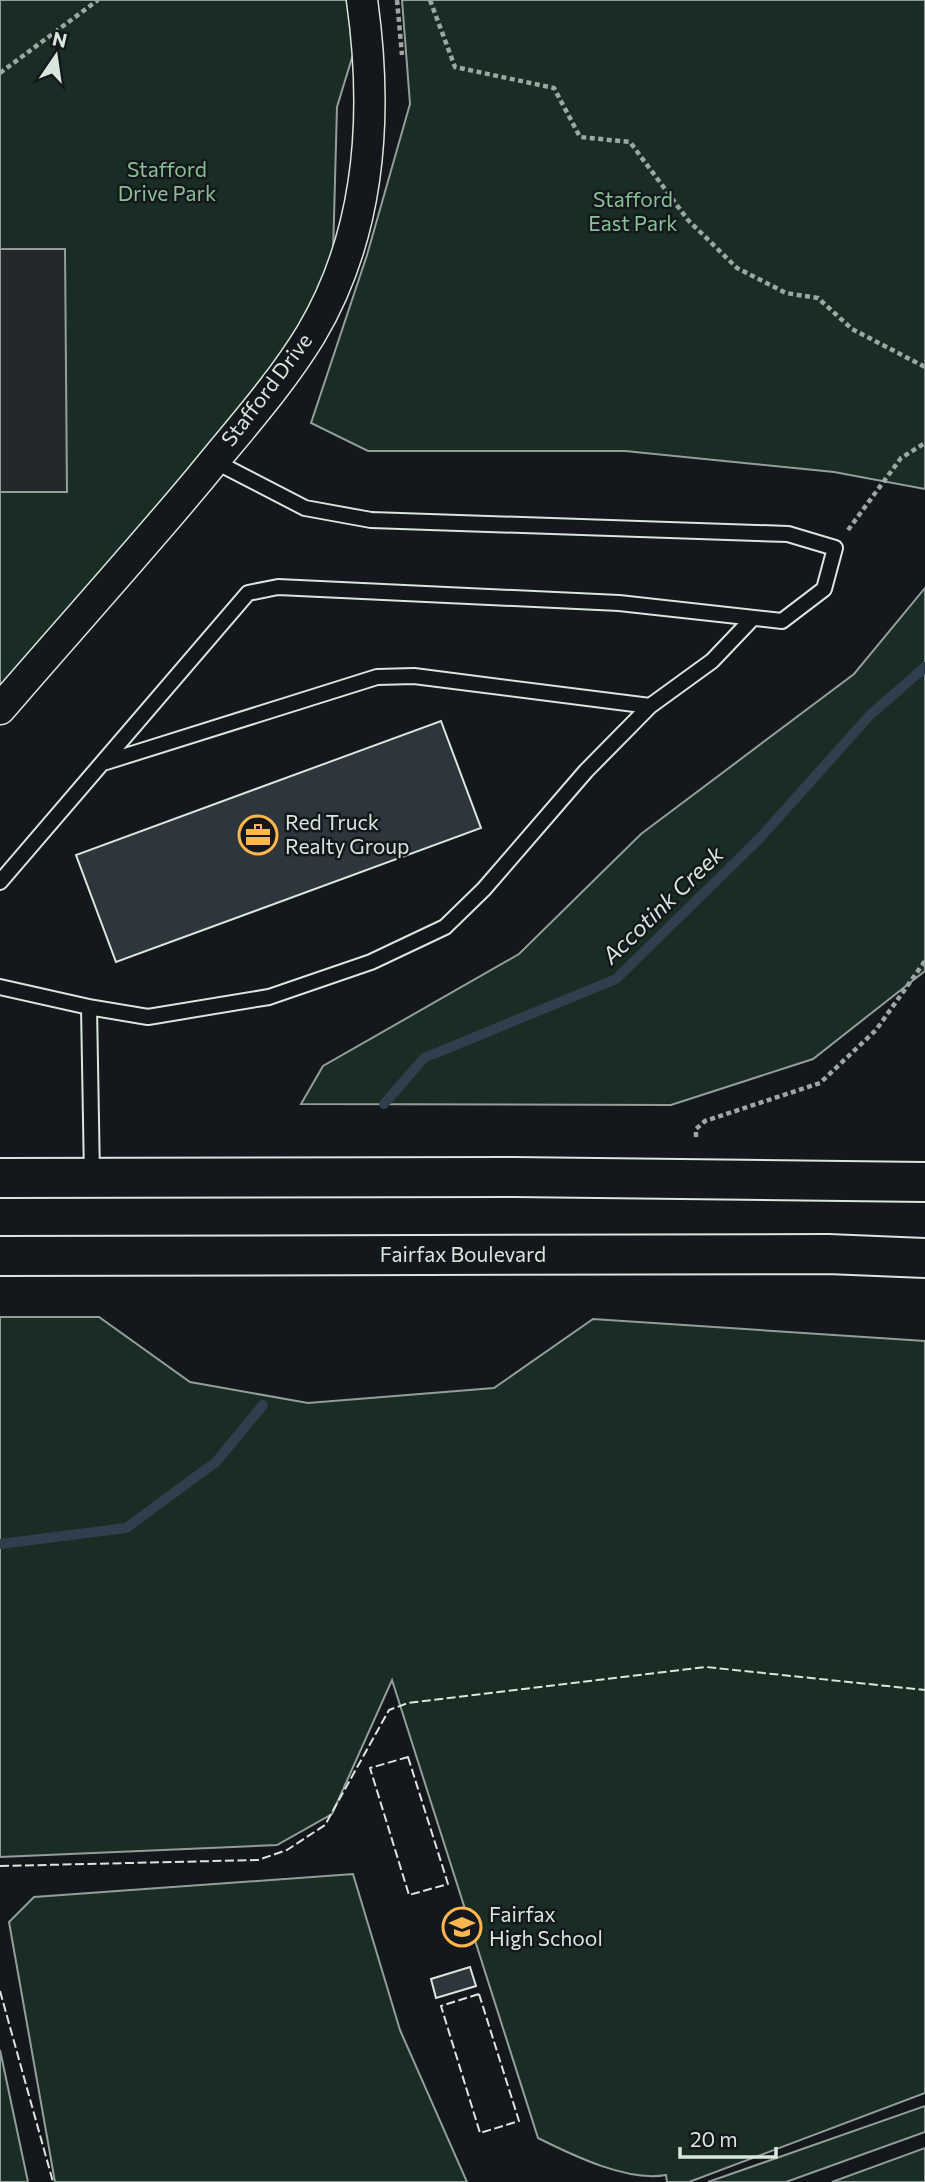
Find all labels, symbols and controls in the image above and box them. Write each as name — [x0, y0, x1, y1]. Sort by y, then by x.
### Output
north arrow — [21, 21, 91, 91]
text: N — [50, 26, 69, 52]
park label: Stafford Drive Park — [118, 156, 216, 205]
park label: Stafford East Park — [588, 186, 678, 235]
street label: Stafford Drive — [215, 328, 316, 450]
place label: Red Truck Realty Group — [285, 809, 409, 858]
office icon: Red Truck Realty Group — [237, 814, 279, 856]
water label: Accotink Creek — [595, 839, 729, 970]
street label: Fairfax Boulevard — [380, 1241, 546, 1266]
place label: Fairfax High School — [489, 1901, 603, 1950]
school or university icon: Fairfax High School — [441, 1906, 483, 1948]
scale bar — [680, 2116, 776, 2160]
text: 20 m — [690, 2126, 738, 2151]

